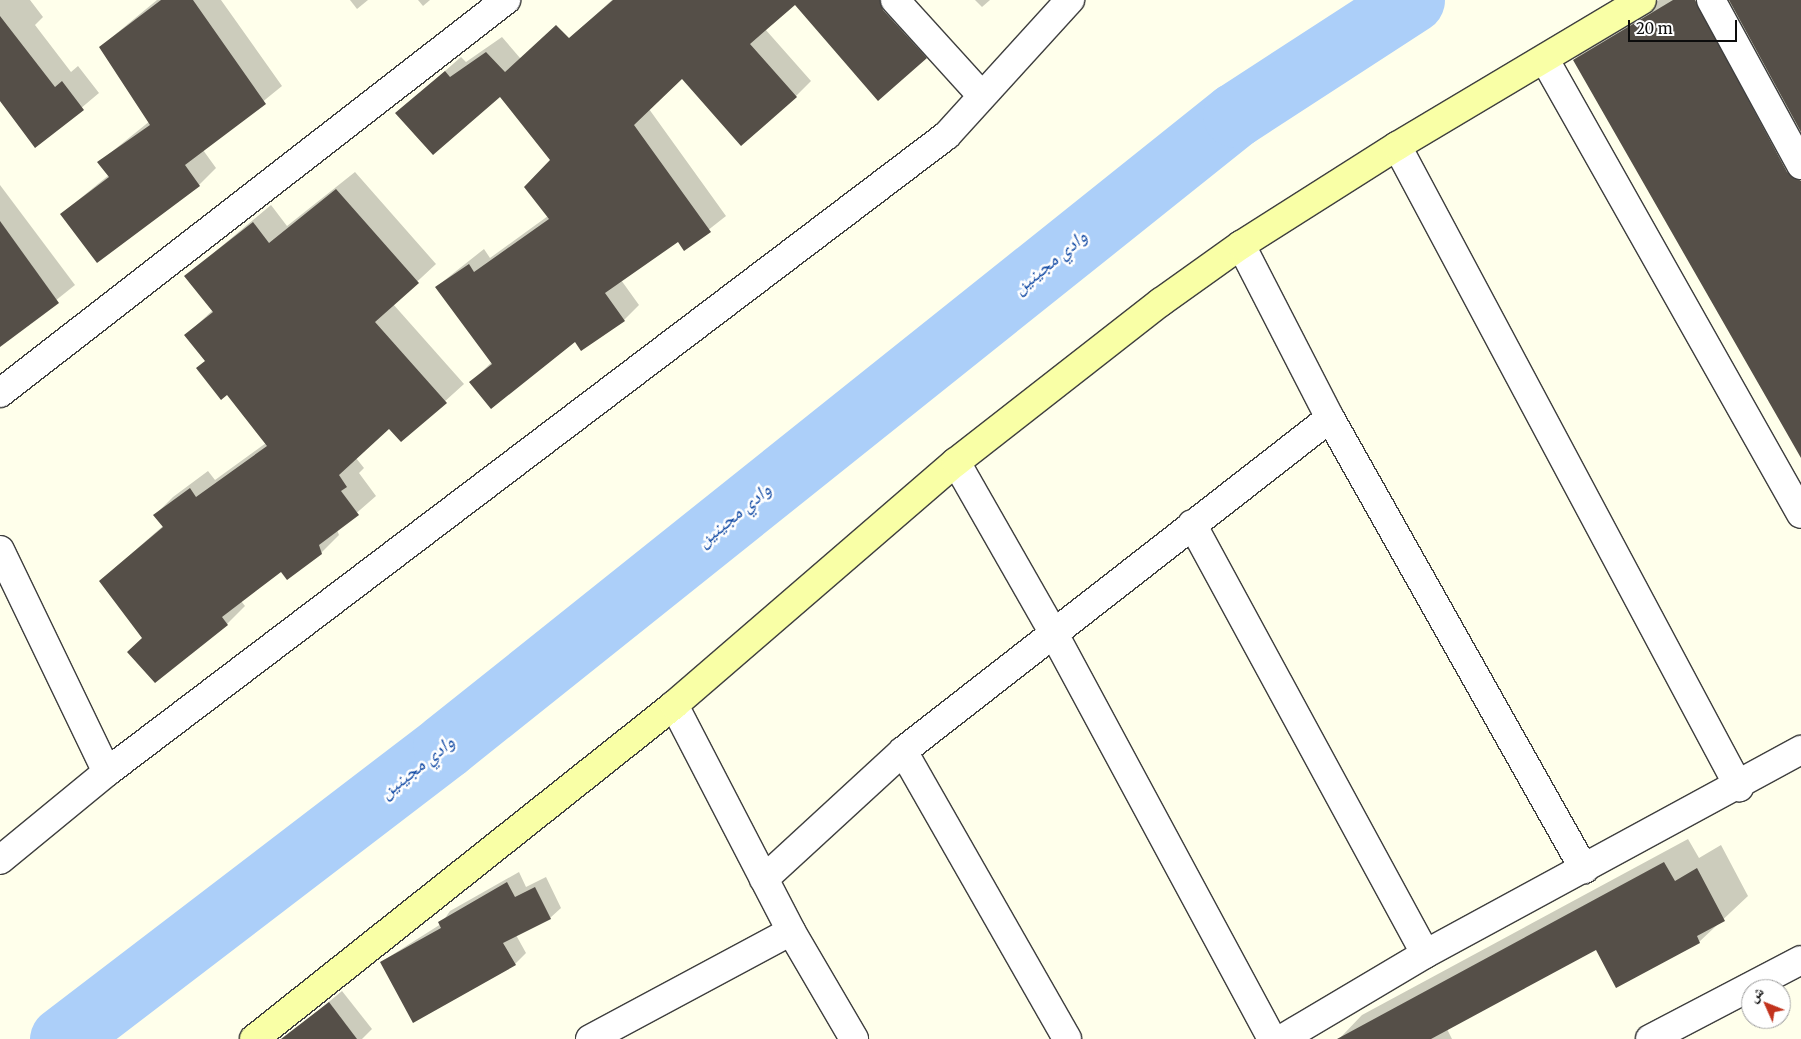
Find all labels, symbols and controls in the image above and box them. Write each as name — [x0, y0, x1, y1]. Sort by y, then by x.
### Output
scale bar — [1631, 10, 1740, 42]
text: 20 m — [1636, 19, 1673, 38]
water label: وادي مجينين — [1008, 225, 1092, 299]
water label: وادي مجينين — [692, 478, 776, 552]
water label: وادي مجينين — [375, 731, 459, 803]
north arrow — [1741, 979, 1791, 1029]
text: ش — [1744, 983, 1768, 1006]

